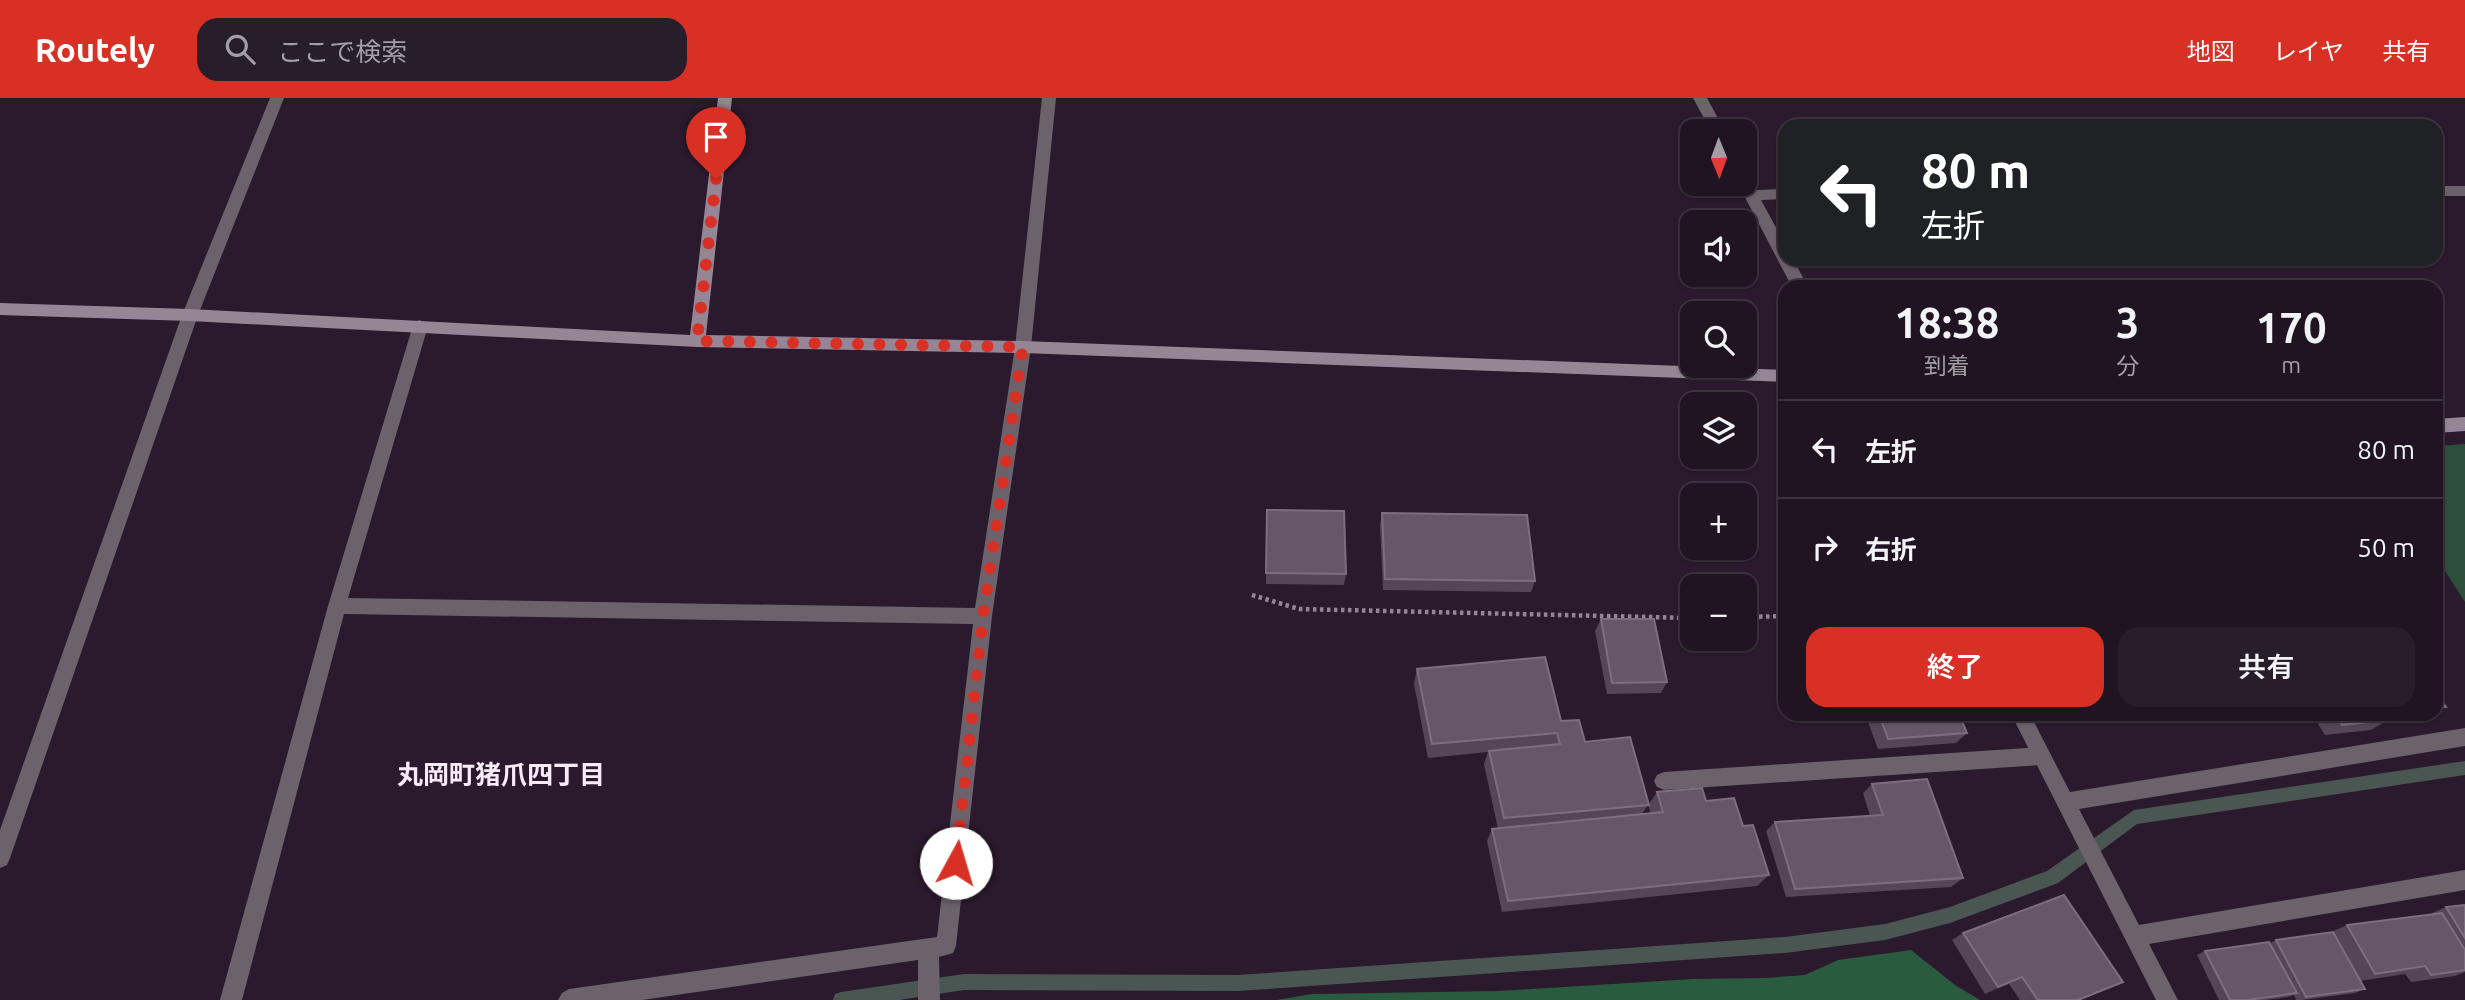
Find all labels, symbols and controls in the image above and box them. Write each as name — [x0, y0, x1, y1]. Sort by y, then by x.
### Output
search box — [197, 18, 687, 81]
icon: search — [221, 30, 259, 68]
text: Routely — [35, 31, 155, 68]
text: ここで検索 — [277, 37, 407, 66]
text: 地図 — [2187, 38, 2235, 65]
text: レイヤ — [2273, 38, 2344, 65]
text: 共有 — [2382, 38, 2430, 65]
pin — [686, 107, 746, 179]
icon: arrive — [697, 118, 735, 156]
north arrow — [1680, 119, 1757, 196]
map controls — [1680, 119, 1757, 651]
text: 80 m — [1921, 142, 2030, 197]
icon: left — [1806, 147, 1897, 238]
text: 左折 — [1921, 207, 1985, 243]
button: sound — [1680, 210, 1757, 287]
text: 18:38 — [1894, 299, 1999, 346]
text: 3 — [2116, 299, 2139, 346]
button: search — [1680, 301, 1757, 378]
text: 170 — [2256, 304, 2327, 351]
text: m — [2281, 352, 2301, 377]
text: 到着 — [1924, 353, 1970, 378]
text: 分 — [2116, 353, 2139, 378]
button: layers — [1680, 392, 1757, 469]
icon: left — [1806, 430, 1844, 468]
text: 80 m — [2357, 435, 2415, 464]
text: 左折 — [1865, 437, 1917, 466]
button: + — [1680, 483, 1757, 560]
icon: right — [1806, 528, 1844, 566]
text: 50 m — [2357, 533, 2415, 562]
text: 右折 — [1865, 535, 1917, 564]
button: − — [1680, 574, 1757, 651]
button: 終了 — [1806, 627, 2104, 707]
button: 共有 — [2118, 627, 2415, 707]
district label: 丸岡町猪爪四丁目 — [397, 760, 605, 789]
position arrow — [919, 826, 993, 900]

